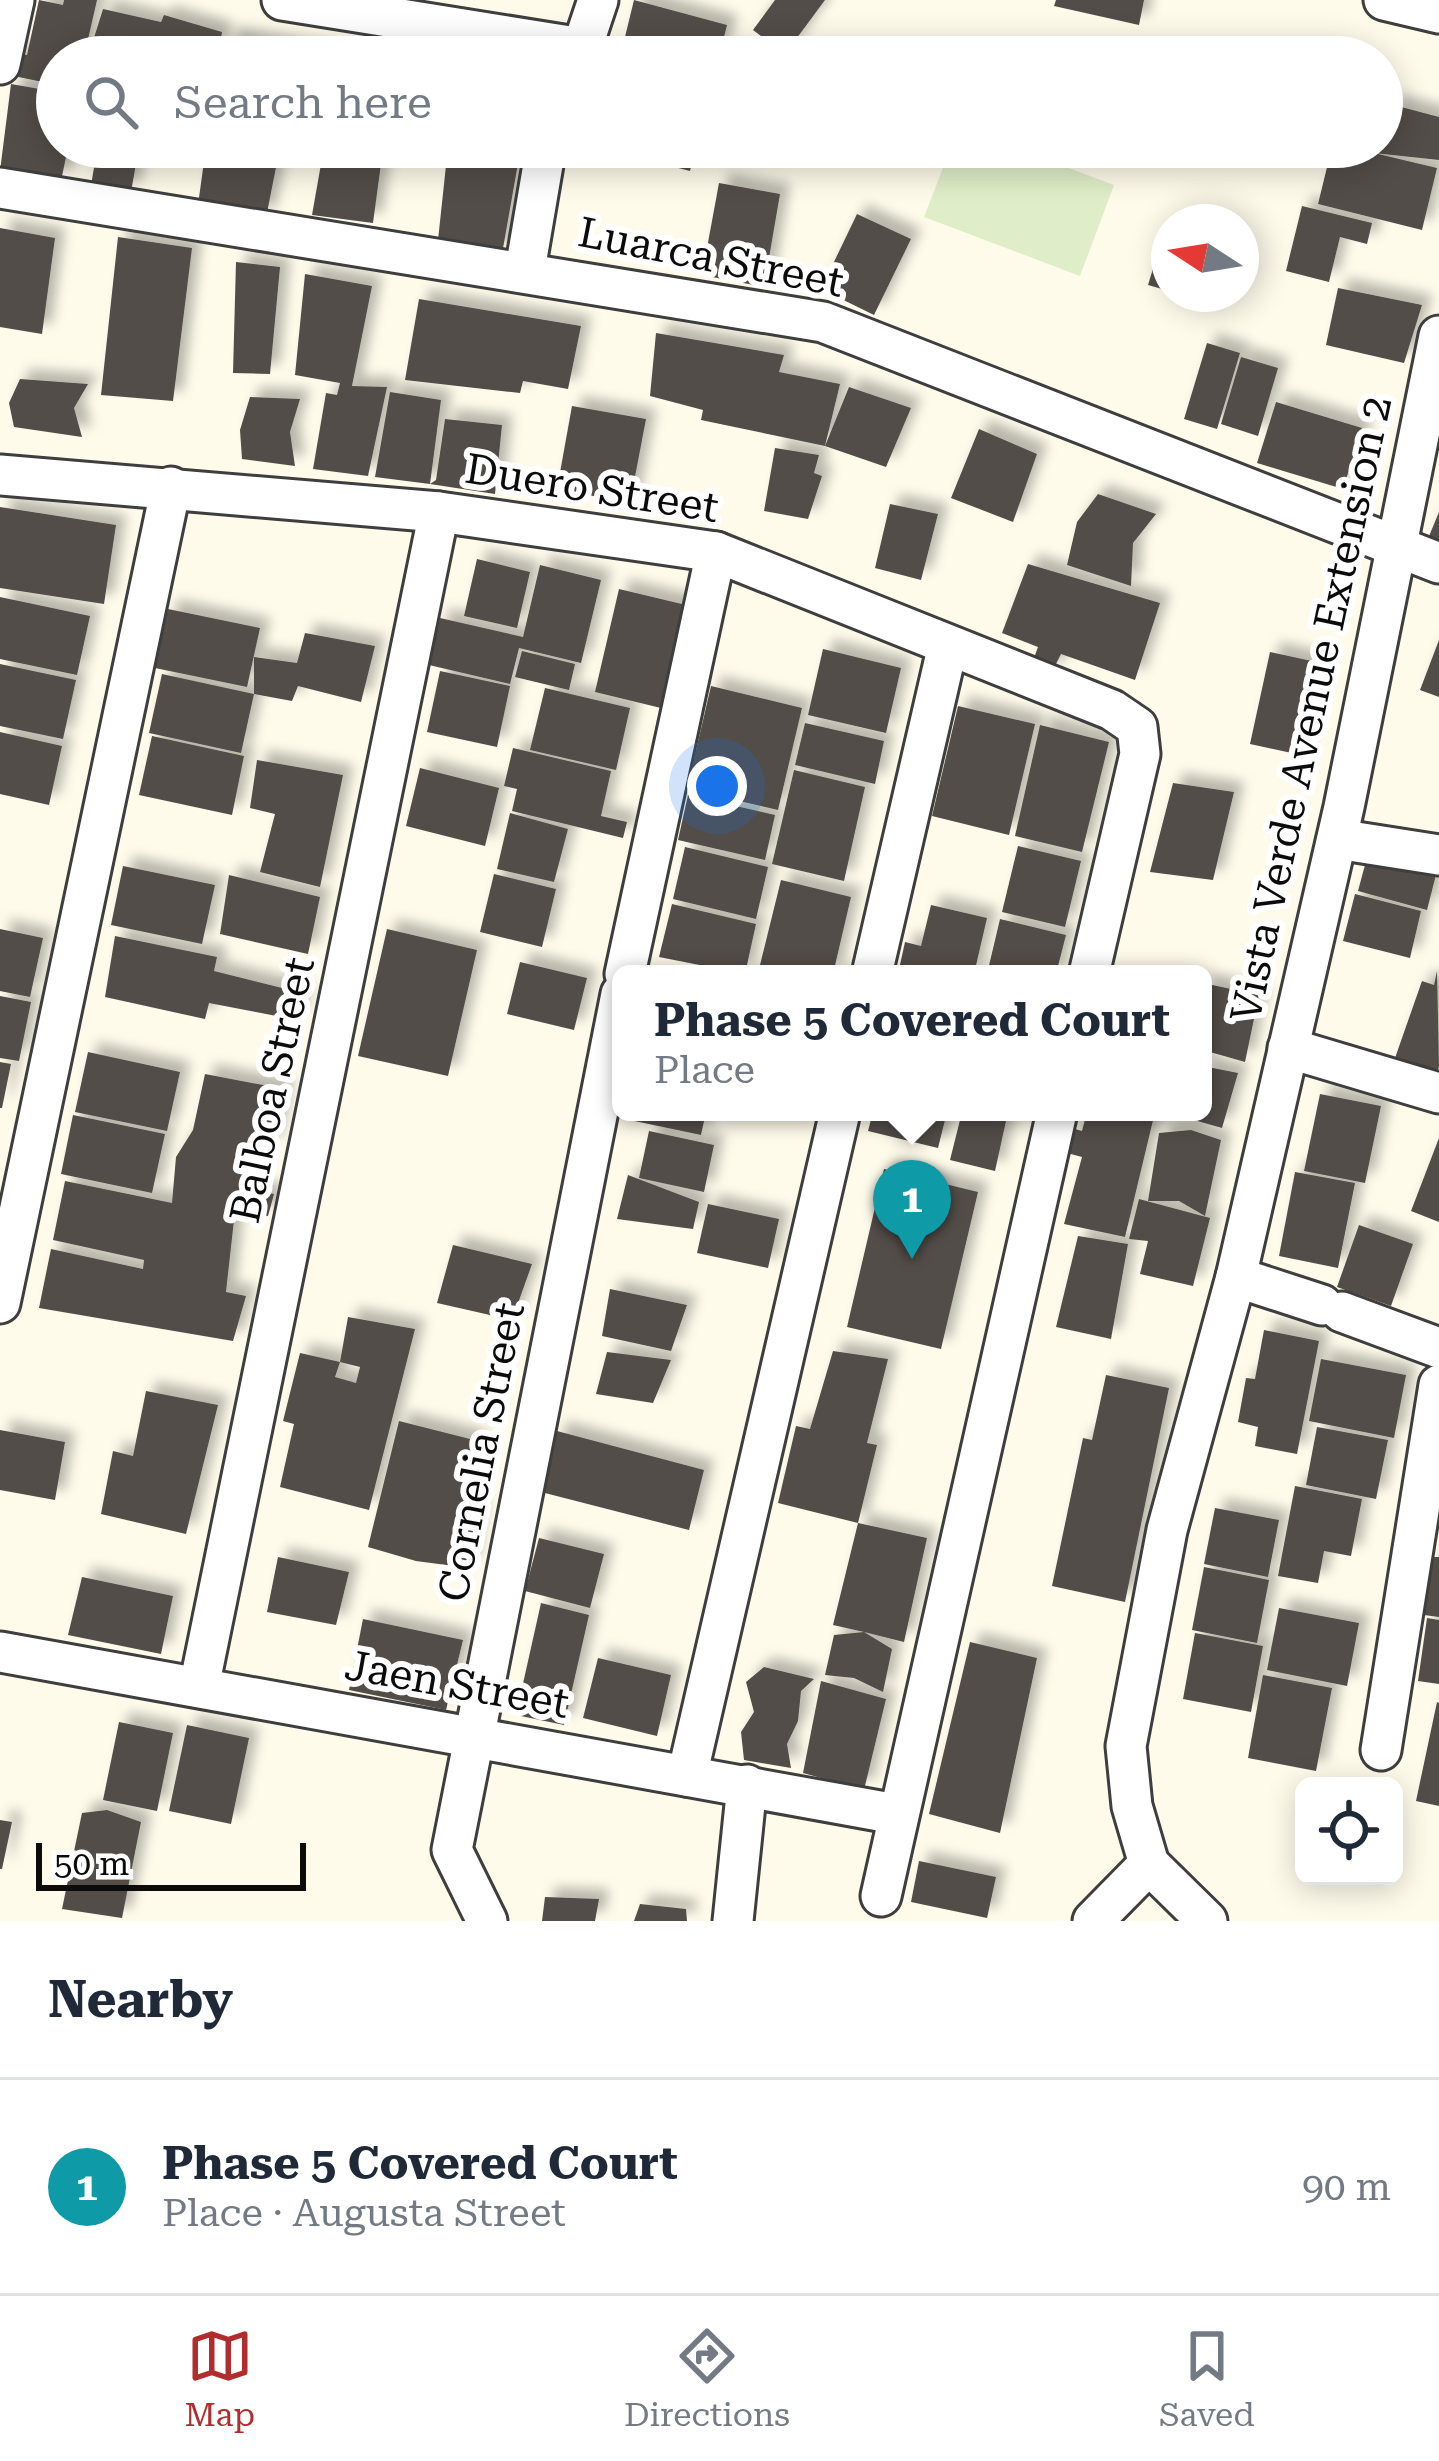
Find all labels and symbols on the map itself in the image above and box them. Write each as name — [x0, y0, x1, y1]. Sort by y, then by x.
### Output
north arrow — [1151, 204, 1259, 312]
street label: Luarca Street — [574, 207, 848, 307]
street label: Vista Verde Avenue Extension 2 — [1221, 392, 1401, 1026]
street label: Duero Street — [462, 444, 722, 532]
your location — [687, 756, 747, 816]
street label: Balboa Street — [220, 953, 324, 1227]
pin: 1 — [873, 1160, 951, 1259]
street label: Cornelia Street — [428, 1298, 534, 1606]
street label: Jaen Street — [341, 1640, 573, 1728]
scale bar — [36, 1837, 306, 1890]

